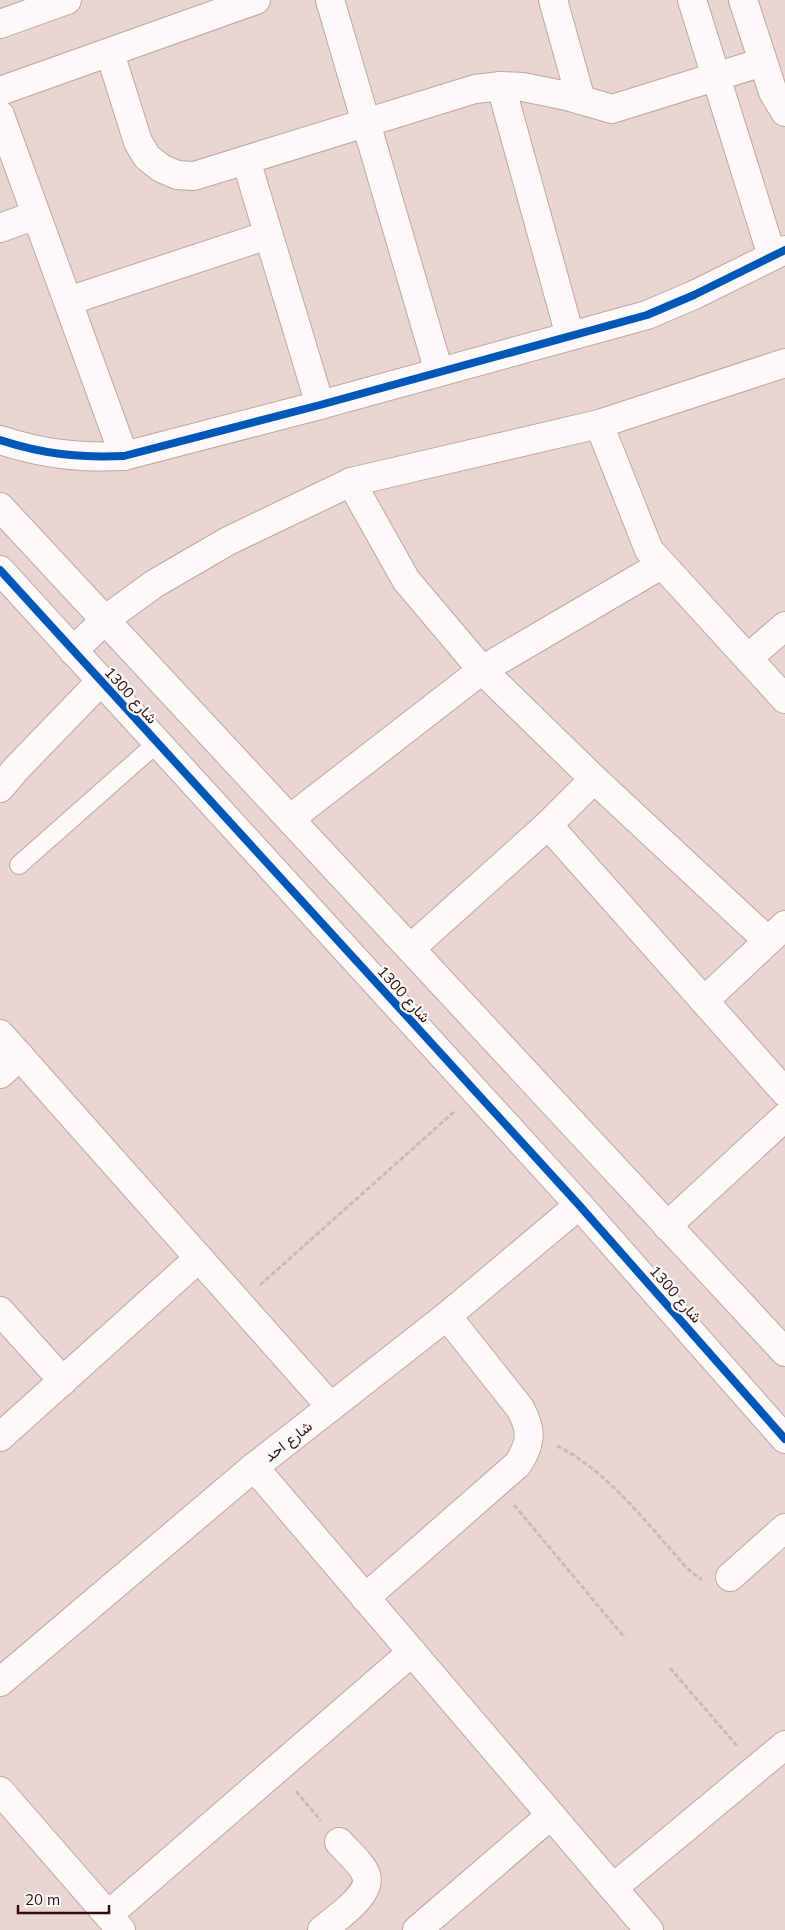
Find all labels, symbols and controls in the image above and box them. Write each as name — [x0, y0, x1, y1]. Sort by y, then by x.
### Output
street label: شارع 1300 — [99, 663, 162, 729]
street label: شارع 1300 — [372, 962, 435, 1028]
street label: شارع 1300 — [644, 1261, 706, 1328]
street label: شارع احد — [260, 1416, 317, 1467]
scale bar — [18, 1882, 109, 1914]
text: 20 m — [25, 1890, 60, 1909]

